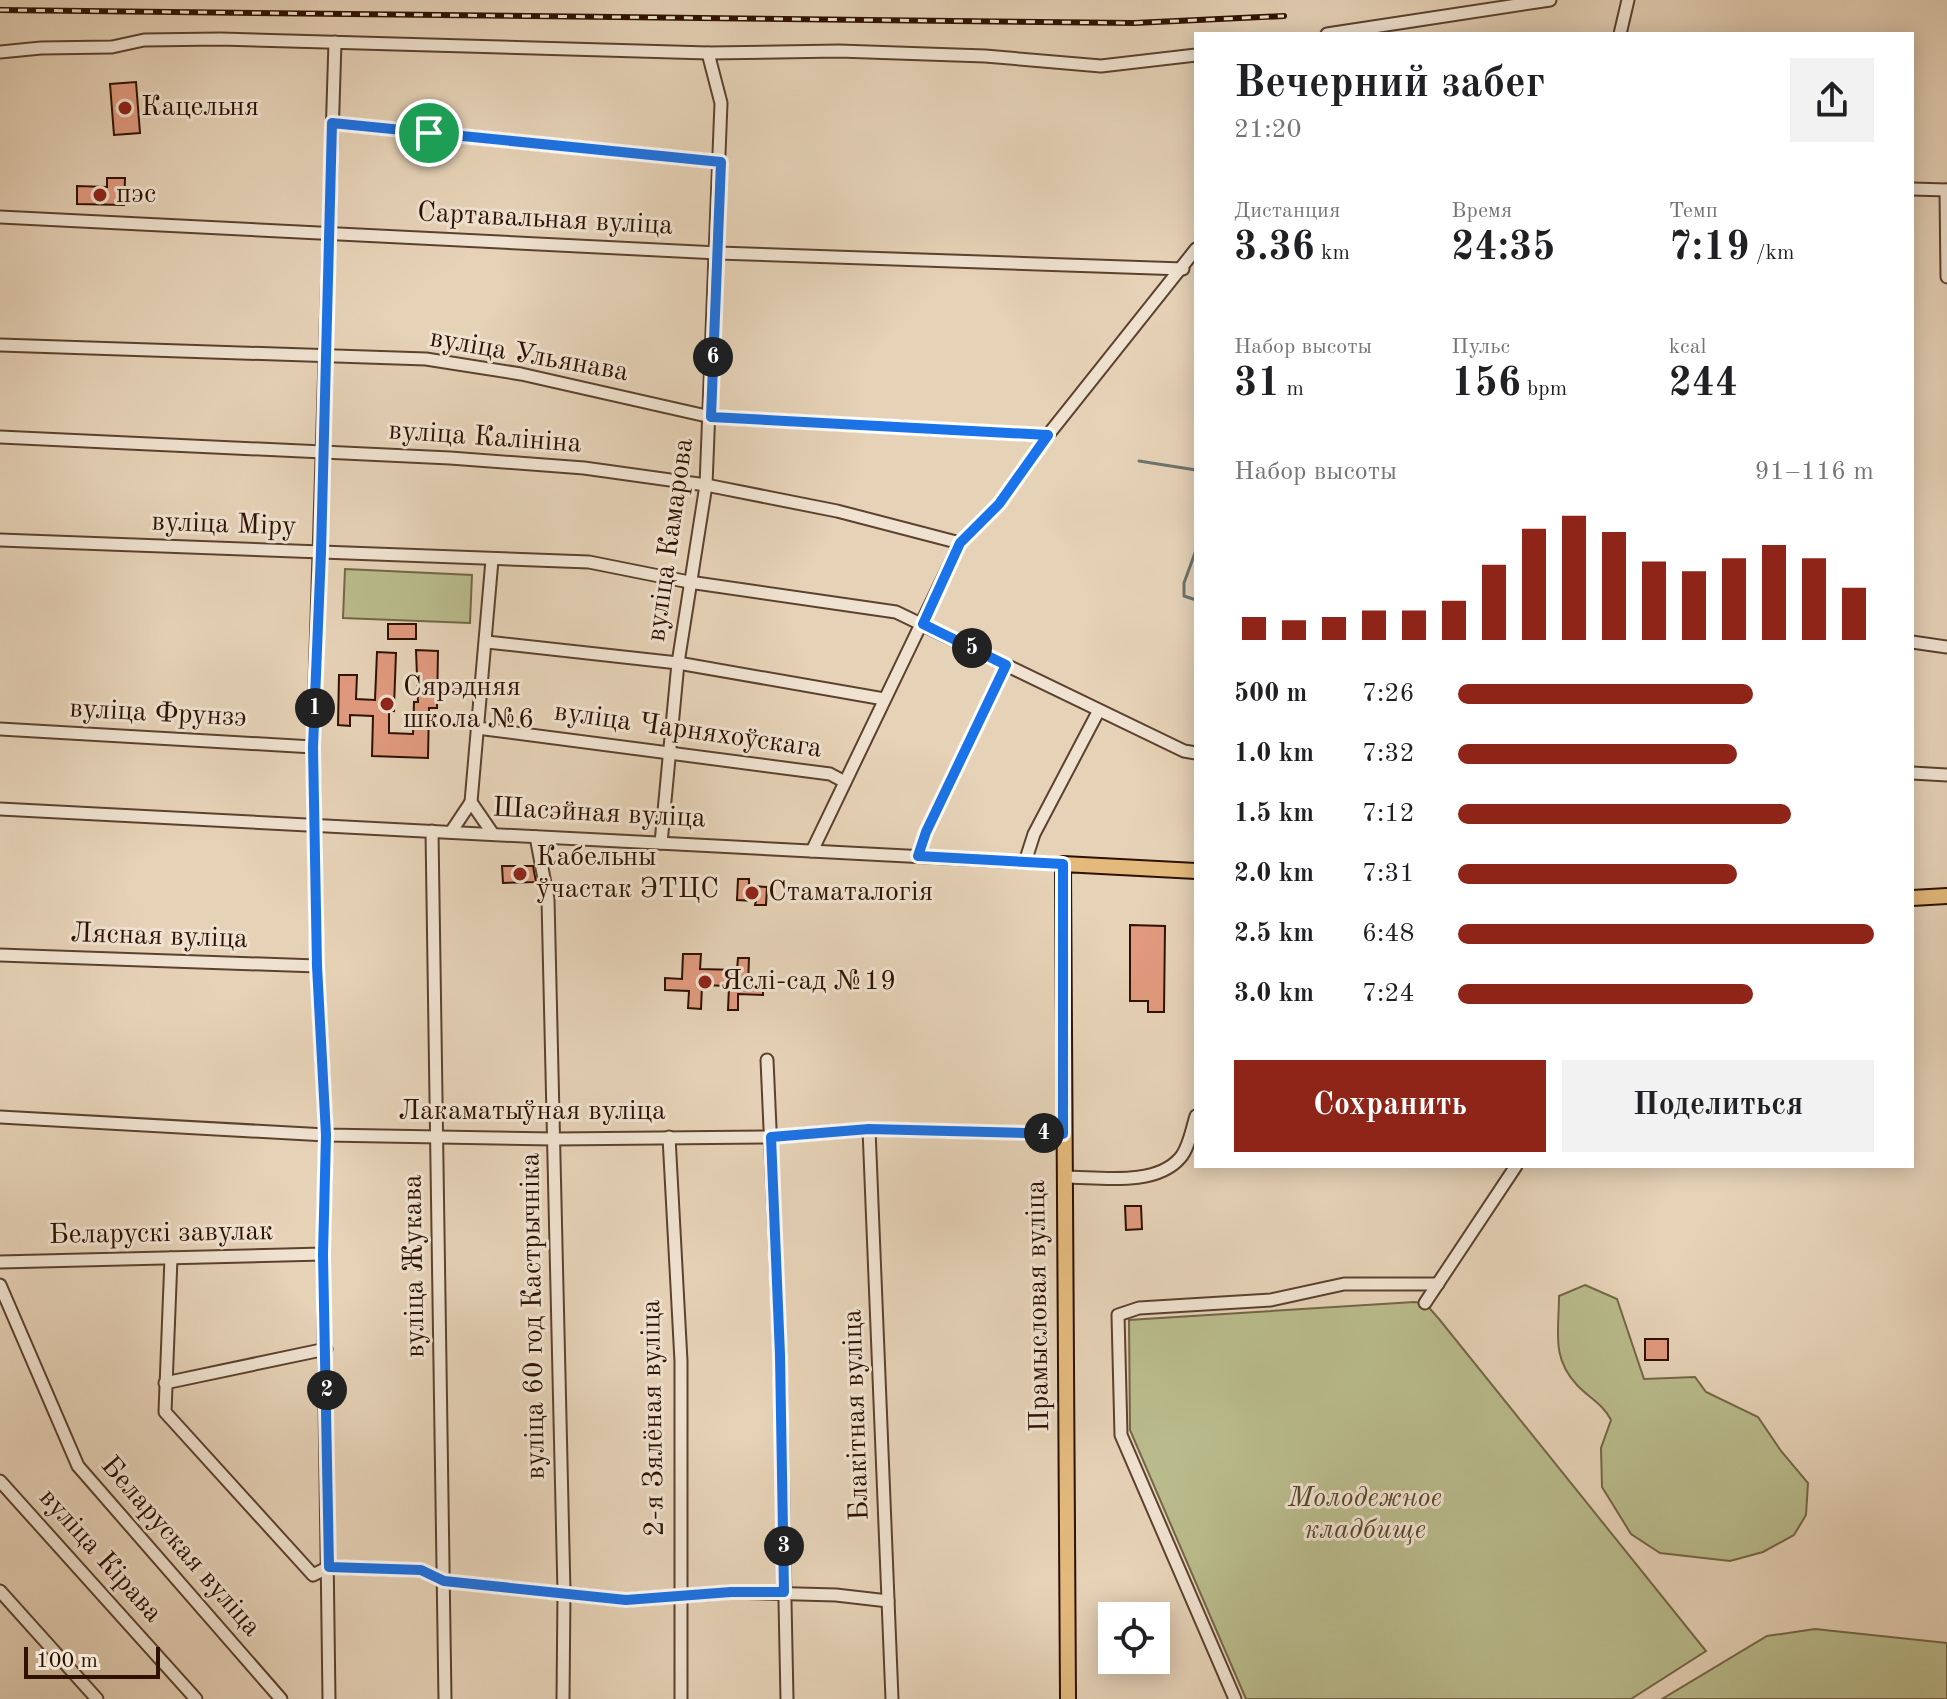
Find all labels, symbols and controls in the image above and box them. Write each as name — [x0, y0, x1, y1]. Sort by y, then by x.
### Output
button: share — [1790, 58, 1874, 142]
text: Вечерний забег — [1234, 62, 1545, 106]
place label: Кацельня — [141, 94, 259, 122]
marker: Кацельня — [116, 99, 134, 117]
pin — [395, 99, 463, 167]
icon: arrive — [407, 111, 451, 155]
text: 21:20 — [1234, 117, 1302, 143]
place label: пэс — [116, 181, 156, 209]
marker: пэс — [91, 186, 109, 204]
street label: Сартавальная вуліца — [416, 199, 674, 241]
text: Дистанция — [1234, 200, 1340, 222]
text: Время — [1451, 200, 1512, 222]
text: Темп — [1669, 200, 1718, 222]
text: 3.36 — [1234, 229, 1315, 269]
text: 24:35 — [1451, 229, 1555, 269]
text: 7:19 — [1669, 229, 1749, 269]
text: km — [1315, 242, 1350, 264]
text: /km — [1749, 242, 1794, 264]
street label: вуліца Ульянава — [428, 325, 631, 387]
text: Набор высоты — [1234, 336, 1372, 358]
text: Пульс — [1451, 336, 1510, 358]
text: kcal — [1669, 336, 1707, 358]
pin: 6 — [693, 337, 733, 377]
text: 6 — [707, 346, 719, 368]
text: 31 — [1234, 365, 1280, 405]
text: 156 — [1451, 365, 1521, 405]
text: 244 — [1669, 365, 1738, 405]
text: m — [1280, 378, 1304, 400]
text: bpm — [1521, 378, 1567, 400]
street label: вуліца Калініна — [388, 417, 583, 459]
street label: вуліца Камарова — [643, 436, 699, 644]
text: Набор высоты — [1234, 459, 1397, 485]
text: 91–116 m — [1755, 459, 1874, 485]
street label: вуліца Міру — [151, 508, 297, 542]
pin: 5 — [952, 628, 992, 668]
text: 5 — [966, 637, 978, 659]
place label: Сярэдняя школа №6 — [403, 674, 534, 734]
text: 500 m — [1234, 681, 1307, 707]
text: 7:26 — [1362, 681, 1415, 707]
pin: 1 — [295, 688, 335, 728]
street label: вуліца Фрунзэ — [69, 695, 247, 733]
marker: Сярэдняя школа №6 — [378, 695, 396, 713]
text: 1 — [309, 697, 321, 719]
street label: вуліца Чарняхоўскага — [552, 698, 824, 764]
text: 1.0 km — [1234, 741, 1314, 767]
text: 7:32 — [1362, 741, 1415, 767]
street label: Шасэйная вуліца — [492, 794, 707, 834]
text: 1.5 km — [1234, 801, 1314, 827]
text: 7:12 — [1362, 801, 1415, 827]
place label: Кабельны ўчастак ЭТЦС — [536, 844, 719, 904]
text: 2.0 km — [1234, 861, 1314, 887]
text: 7:31 — [1362, 861, 1415, 887]
marker: Кабельны ўчастак ЭТЦС — [511, 865, 529, 883]
place label: Стаматалогія — [768, 879, 933, 907]
marker: Стаматалогія — [743, 884, 761, 902]
street label: Лясная вуліца — [70, 920, 248, 954]
text: 2.5 km — [1234, 921, 1314, 947]
text: 6:48 — [1362, 921, 1415, 947]
place label: Яслі-сад №19 — [721, 968, 896, 996]
marker: Яслі-сад №19 — [696, 973, 714, 991]
text: 3.0 km — [1234, 981, 1314, 1007]
text: 7:24 — [1362, 981, 1415, 1007]
button: Сохранить — [1234, 1060, 1546, 1152]
button: Поделиться — [1562, 1060, 1874, 1152]
street label: Лакаматыўная вуліца — [398, 1098, 666, 1126]
pin: 4 — [1024, 1113, 1064, 1153]
text: 4 — [1038, 1122, 1050, 1144]
street label: вуліца 60 год Кастрычніка — [517, 1152, 551, 1480]
street label: вуліца Жукава — [399, 1174, 431, 1358]
street label: Прамысловая вуліца — [1023, 1179, 1055, 1432]
street label: Беларускі завулак — [49, 1218, 273, 1250]
street label: 2-я Зялёная вуліца — [638, 1299, 670, 1537]
street label: Блакітная вуліца — [839, 1309, 875, 1521]
pin: 2 — [307, 1370, 347, 1410]
text: 2 — [321, 1379, 333, 1401]
street label: Беларуская вуліца — [95, 1452, 265, 1642]
street label: вуліца Кірава — [33, 1484, 167, 1628]
park label: Молодежное кладбище — [1287, 1485, 1442, 1545]
pin: 3 — [764, 1526, 804, 1566]
text: 3 — [778, 1535, 790, 1557]
map controls — [1098, 1602, 1170, 1674]
button: locate — [1098, 1602, 1170, 1674]
scale bar — [24, 1643, 160, 1679]
text: 100 m — [36, 1650, 98, 1672]

